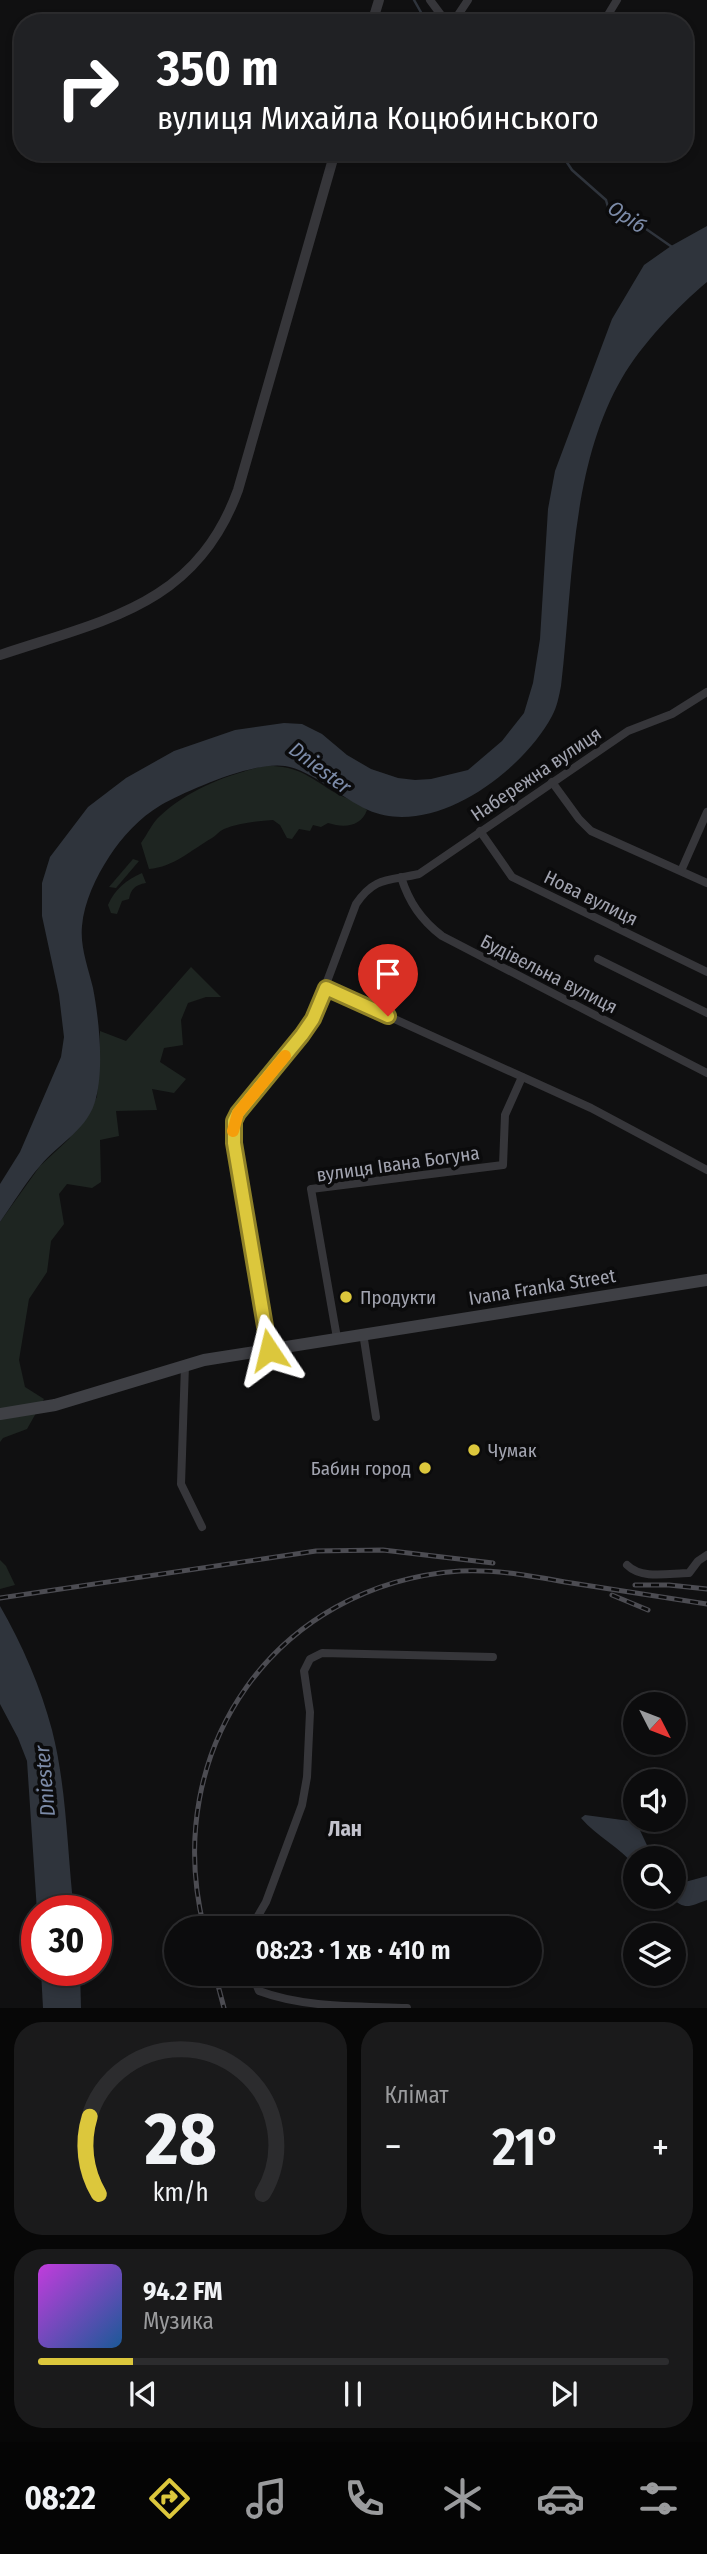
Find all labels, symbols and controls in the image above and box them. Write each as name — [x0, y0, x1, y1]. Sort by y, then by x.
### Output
text: 350 m — [157, 39, 279, 98]
icon: right — [42, 42, 133, 133]
text: вулиця Михайла Коцюбинського — [157, 99, 599, 137]
water label: Оріб — [603, 195, 651, 239]
street label: Набережна вулиця — [466, 722, 606, 826]
water label: Dniester — [284, 736, 357, 800]
street label: Нова вулиця — [540, 865, 642, 931]
street label: Будівельна вулиця — [477, 930, 621, 1018]
pin — [358, 944, 418, 1016]
icon: arrive — [369, 955, 407, 993]
street label: вулиця Івана Богуна — [315, 1141, 481, 1187]
street label: Ivana Franka Street — [467, 1264, 618, 1310]
place label: Продукти — [360, 1286, 436, 1309]
marker: Продукти — [338, 1289, 354, 1305]
position arrow — [232, 1313, 306, 1387]
place label: Чумак — [488, 1439, 537, 1462]
marker: Чумак — [466, 1442, 482, 1458]
place label: Бабин город — [311, 1457, 411, 1480]
marker: Бабин город — [417, 1460, 433, 1476]
north arrow — [623, 1692, 686, 1755]
map controls — [623, 1692, 686, 1986]
water label: Dniester — [29, 1744, 61, 1818]
button: sound — [623, 1769, 686, 1832]
district label: Лан — [328, 1816, 362, 1842]
button: search — [623, 1846, 686, 1909]
speed limit sign: 30 — [21, 1895, 112, 1986]
button: layers — [623, 1923, 686, 1986]
text: 08:23 · 1 хв · 410 m — [255, 1935, 451, 1966]
text: Клімат — [385, 2081, 449, 2109]
text: 28 — [143, 2097, 216, 2184]
text: 21° — [492, 2116, 561, 2179]
text: − — [385, 2124, 402, 2170]
text: + — [652, 2124, 669, 2170]
text: km/h — [152, 2178, 208, 2208]
text: 94.2 FM — [143, 2276, 223, 2307]
text: Музика — [143, 2307, 214, 2335]
icon: previous — [124, 2375, 162, 2413]
icon: pause — [334, 2375, 372, 2413]
icon: next — [545, 2375, 583, 2413]
icon: directions — [145, 2474, 194, 2523]
icon: music — [242, 2474, 291, 2523]
icon: phone — [340, 2474, 389, 2523]
icon: climate — [438, 2474, 487, 2523]
icon: car — [536, 2474, 585, 2523]
icon: filters — [634, 2474, 683, 2523]
text: 08:22 — [24, 2479, 96, 2517]

